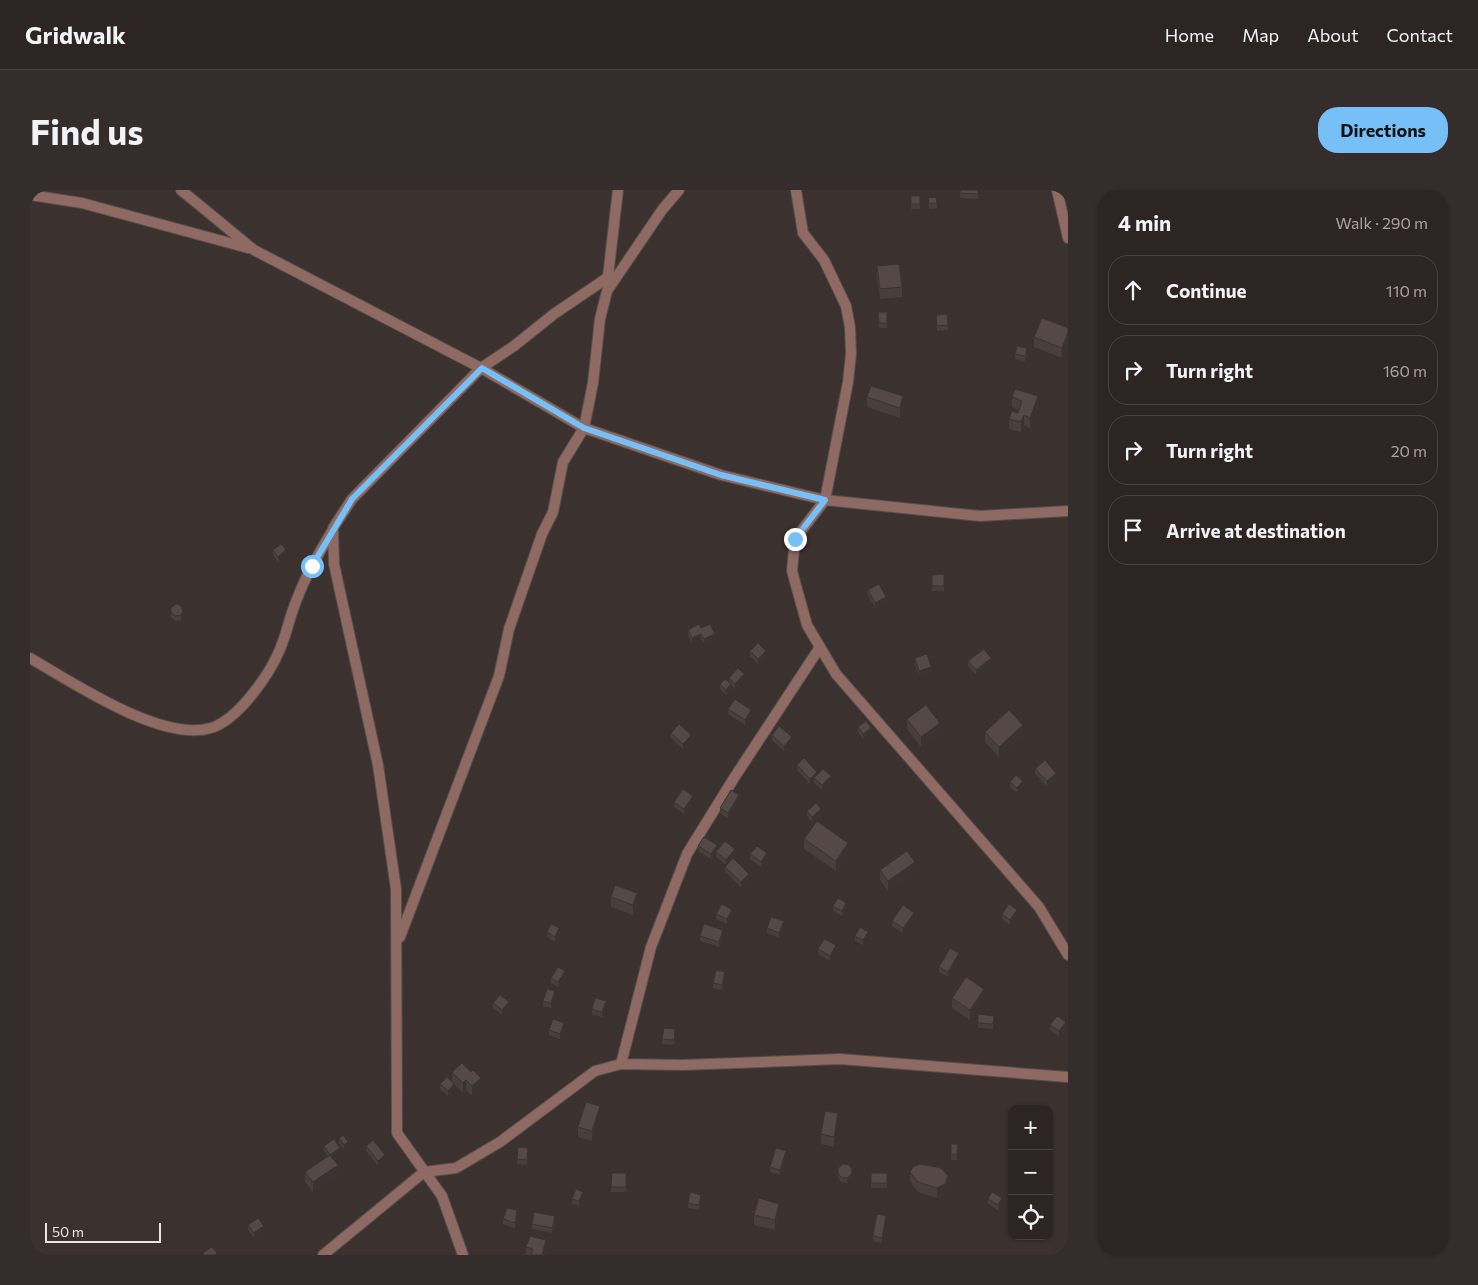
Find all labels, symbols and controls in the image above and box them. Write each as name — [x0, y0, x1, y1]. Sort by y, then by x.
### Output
text: Gridwalk — [25, 20, 126, 49]
text: Home — [1165, 24, 1214, 46]
text: Map — [1242, 24, 1279, 46]
text: About — [1307, 24, 1359, 46]
text: Contact — [1387, 24, 1453, 46]
button: Directions — [1318, 107, 1448, 153]
text: Find us — [30, 109, 144, 152]
text: 4 min — [1118, 210, 1171, 235]
text: Walk · 290 m — [1336, 213, 1428, 232]
icon: ahead — [1119, 276, 1147, 304]
text: Continue — [1166, 279, 1246, 302]
text: 110 m — [1386, 281, 1427, 300]
icon: right — [1119, 356, 1147, 384]
text: Turn right — [1166, 359, 1253, 382]
text: 160 m — [1383, 361, 1427, 380]
icon: right — [1119, 436, 1147, 464]
text: Turn right — [1166, 439, 1253, 462]
text: 20 m — [1391, 441, 1427, 460]
icon: arrive — [1119, 516, 1147, 544]
text: Arrive at destination — [1166, 519, 1346, 542]
route end — [784, 528, 807, 551]
route start — [301, 555, 324, 578]
map controls — [1008, 1105, 1053, 1240]
button: + — [1008, 1105, 1053, 1150]
button: − — [1008, 1150, 1053, 1195]
button: locate — [1008, 1195, 1053, 1240]
scale bar — [45, 1220, 161, 1243]
text: 50 m — [52, 1223, 84, 1240]

